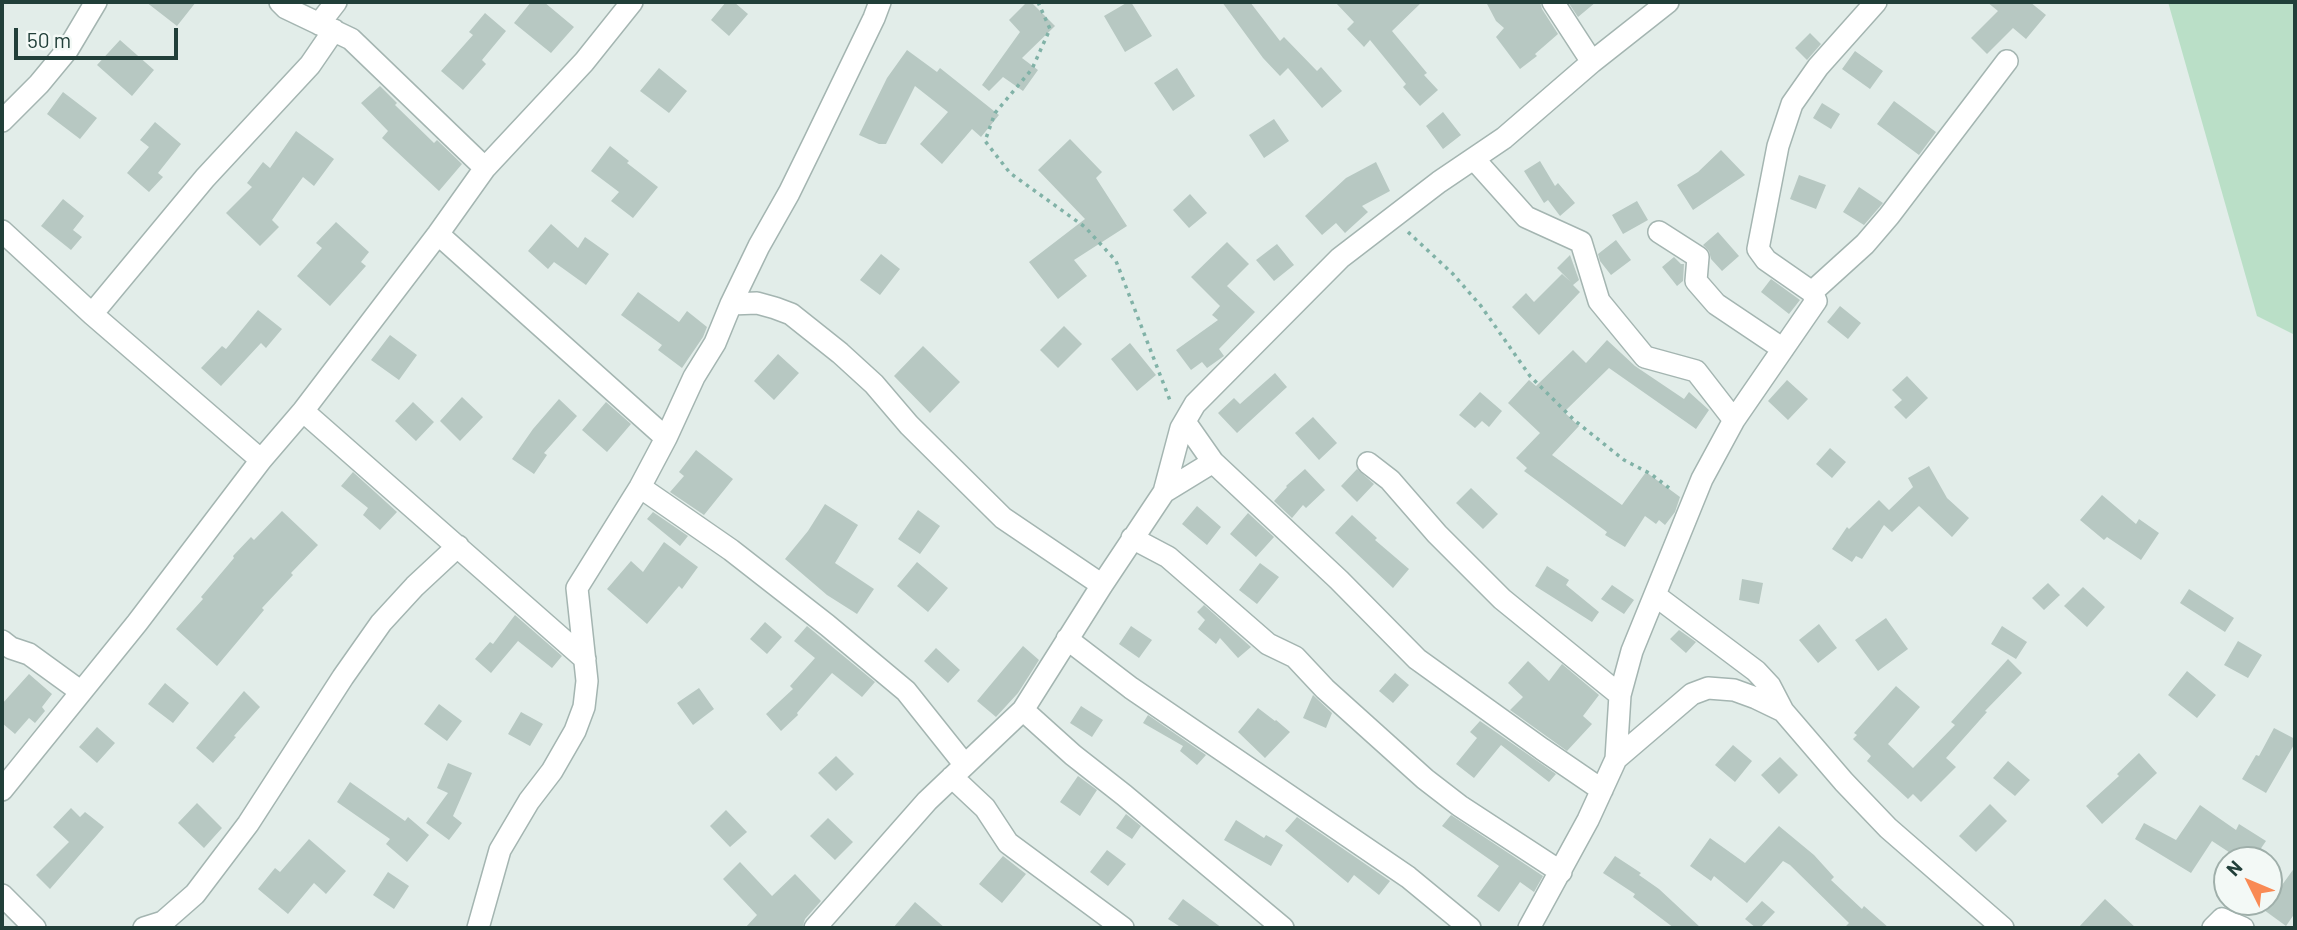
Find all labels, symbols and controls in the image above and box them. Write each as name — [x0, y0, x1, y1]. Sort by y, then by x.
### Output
scale bar — [18, 14, 182, 58]
text: 50 m — [27, 27, 71, 52]
north arrow — [2213, 846, 2283, 916]
text: N — [2221, 855, 2246, 880]

